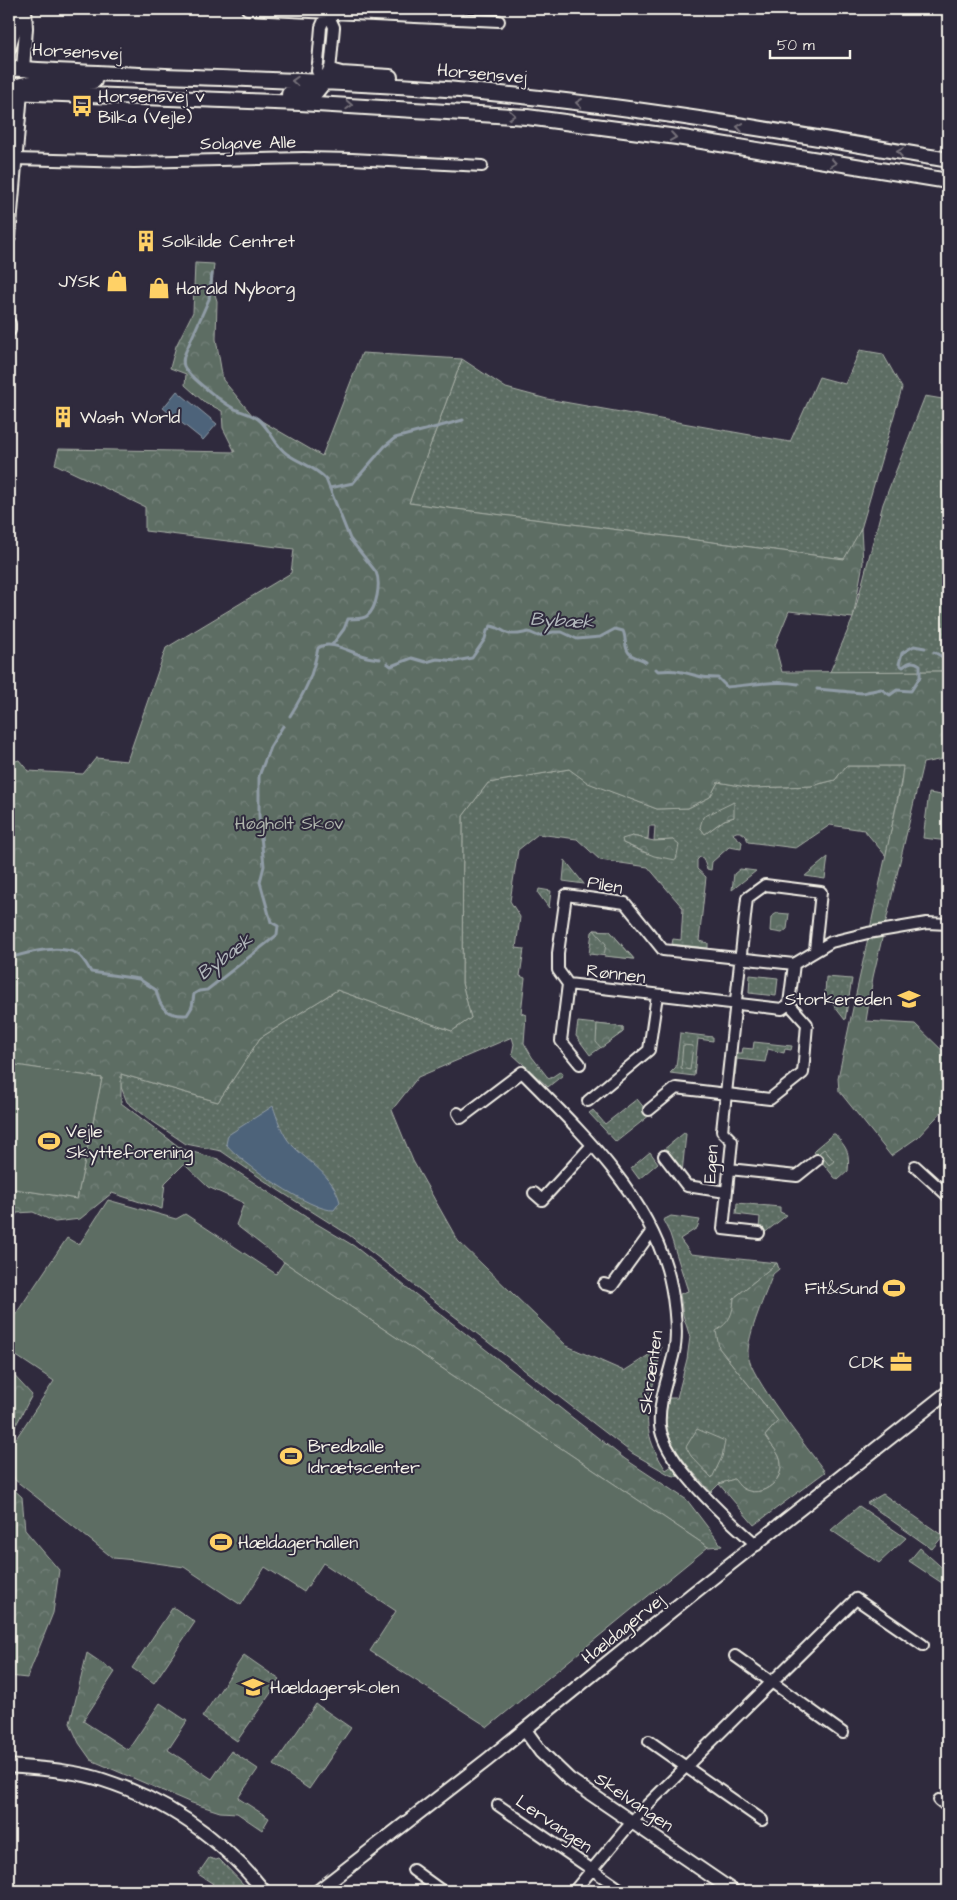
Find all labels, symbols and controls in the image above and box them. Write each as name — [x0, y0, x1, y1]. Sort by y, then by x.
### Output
scale bar — [770, 28, 850, 60]
text: 50 m — [777, 35, 815, 56]
street label: Horsensvej — [31, 37, 123, 67]
street label: Horsensvej — [436, 58, 529, 90]
one-way arrow — [291, 76, 298, 86]
place label: Horsensvej v Bilka (Vejle) — [98, 84, 205, 130]
bus stop icon: Horsensvej v Bilka (Vejle) — [69, 93, 95, 119]
one-way arrow — [575, 98, 583, 109]
one-way arrow — [346, 100, 354, 111]
one-way arrow — [508, 110, 516, 121]
one-way arrow — [735, 122, 744, 132]
street label: Solgave Alle — [200, 130, 297, 157]
one-way arrow — [669, 131, 677, 142]
one-way arrow — [896, 148, 904, 158]
one-way arrow — [829, 157, 837, 167]
building icon: Solkilde Centret — [133, 228, 159, 254]
place label: Solkilde Centret — [162, 229, 296, 254]
shop icon: JYSK — [104, 268, 130, 294]
place label: JYSK — [58, 269, 100, 294]
shop icon: Harald Nyborg — [146, 275, 172, 301]
place label: Harald Nyborg — [176, 276, 295, 302]
building icon: Wash World — [50, 404, 76, 430]
place label: Wash World — [80, 405, 180, 430]
water label: Bybæk — [529, 606, 595, 636]
park label: Høgholt Skov — [235, 811, 344, 837]
street label: Pilen — [585, 869, 625, 901]
water label: Bybæk — [191, 927, 259, 987]
street label: Rønnen — [585, 958, 647, 990]
school or university icon: Storkereden — [896, 986, 922, 1012]
place label: Storkereden — [785, 987, 892, 1012]
place label: Vejle Skytteforening — [66, 1119, 193, 1166]
sports icon: Vejle Skytteforening — [36, 1128, 62, 1154]
street label: Egen — [697, 1144, 726, 1184]
sports icon: Fit&Sund — [881, 1275, 907, 1301]
place label: Fit&Sund — [805, 1276, 878, 1301]
street label: Skrænten — [633, 1329, 669, 1415]
office icon: CDK — [888, 1349, 914, 1375]
place label: CDK — [849, 1350, 884, 1375]
place label: Bredballe Idrætscenter — [308, 1434, 420, 1480]
sports icon: Bredballe Idrætscenter — [278, 1443, 304, 1469]
sports icon: Hældagerhallen — [208, 1529, 234, 1555]
place label: Hældagerhallen — [238, 1530, 358, 1556]
street label: Hældagervej — [576, 1587, 671, 1671]
school or university icon: Hældagerskolen — [240, 1674, 266, 1700]
place label: Hældagerskolen — [270, 1675, 399, 1701]
street label: Skelvangen — [589, 1766, 679, 1839]
street label: Lervangen — [510, 1789, 597, 1860]

